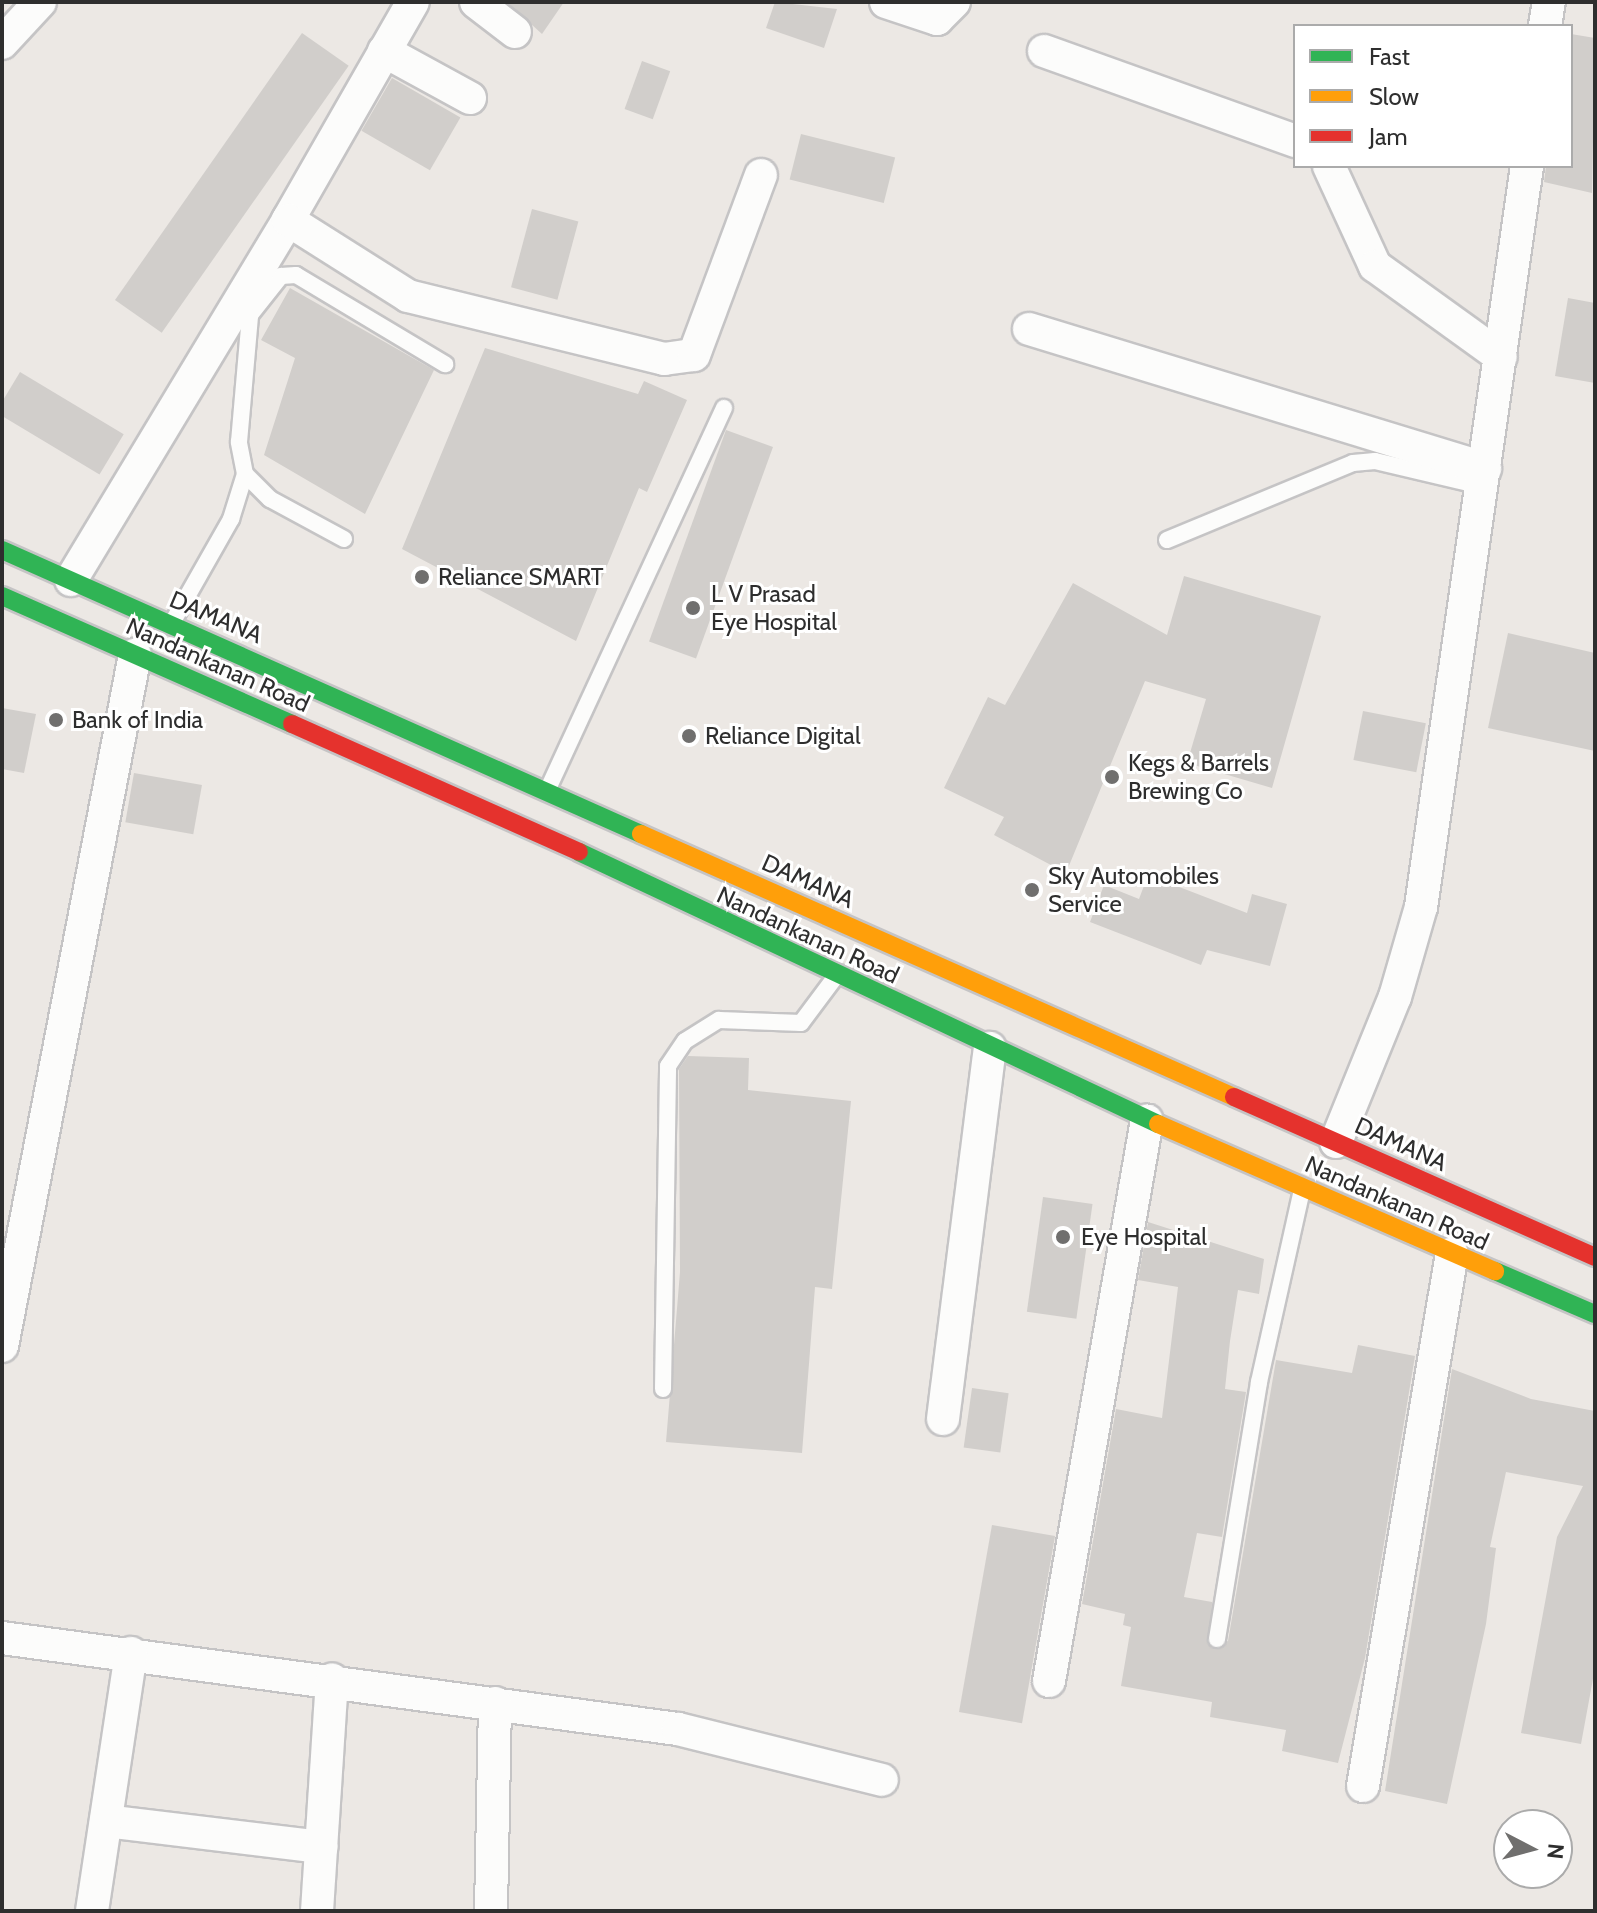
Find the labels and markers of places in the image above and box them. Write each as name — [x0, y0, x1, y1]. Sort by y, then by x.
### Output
place label: Reliance SMART — [438, 563, 604, 591]
marker: Reliance SMART — [413, 568, 431, 586]
place label: L V Prasad Eye Hospital — [711, 580, 837, 636]
marker: L V Prasad Eye Hospital — [682, 597, 704, 619]
place label: Bank of India — [72, 706, 203, 734]
marker: Bank of India — [47, 711, 65, 729]
place label: Reliance Digital — [705, 722, 861, 750]
marker: Reliance Digital — [680, 727, 698, 745]
place label: Kegs & Barrels Brewing Co — [1128, 749, 1269, 805]
marker: Kegs & Barrels Brewing Co — [1103, 768, 1121, 786]
place label: Sky Automobiles Service — [1048, 862, 1219, 918]
marker: Sky Automobiles Service — [1023, 881, 1041, 899]
place label: Eye Hospital — [1081, 1223, 1207, 1251]
marker: Eye Hospital — [1052, 1226, 1074, 1248]

